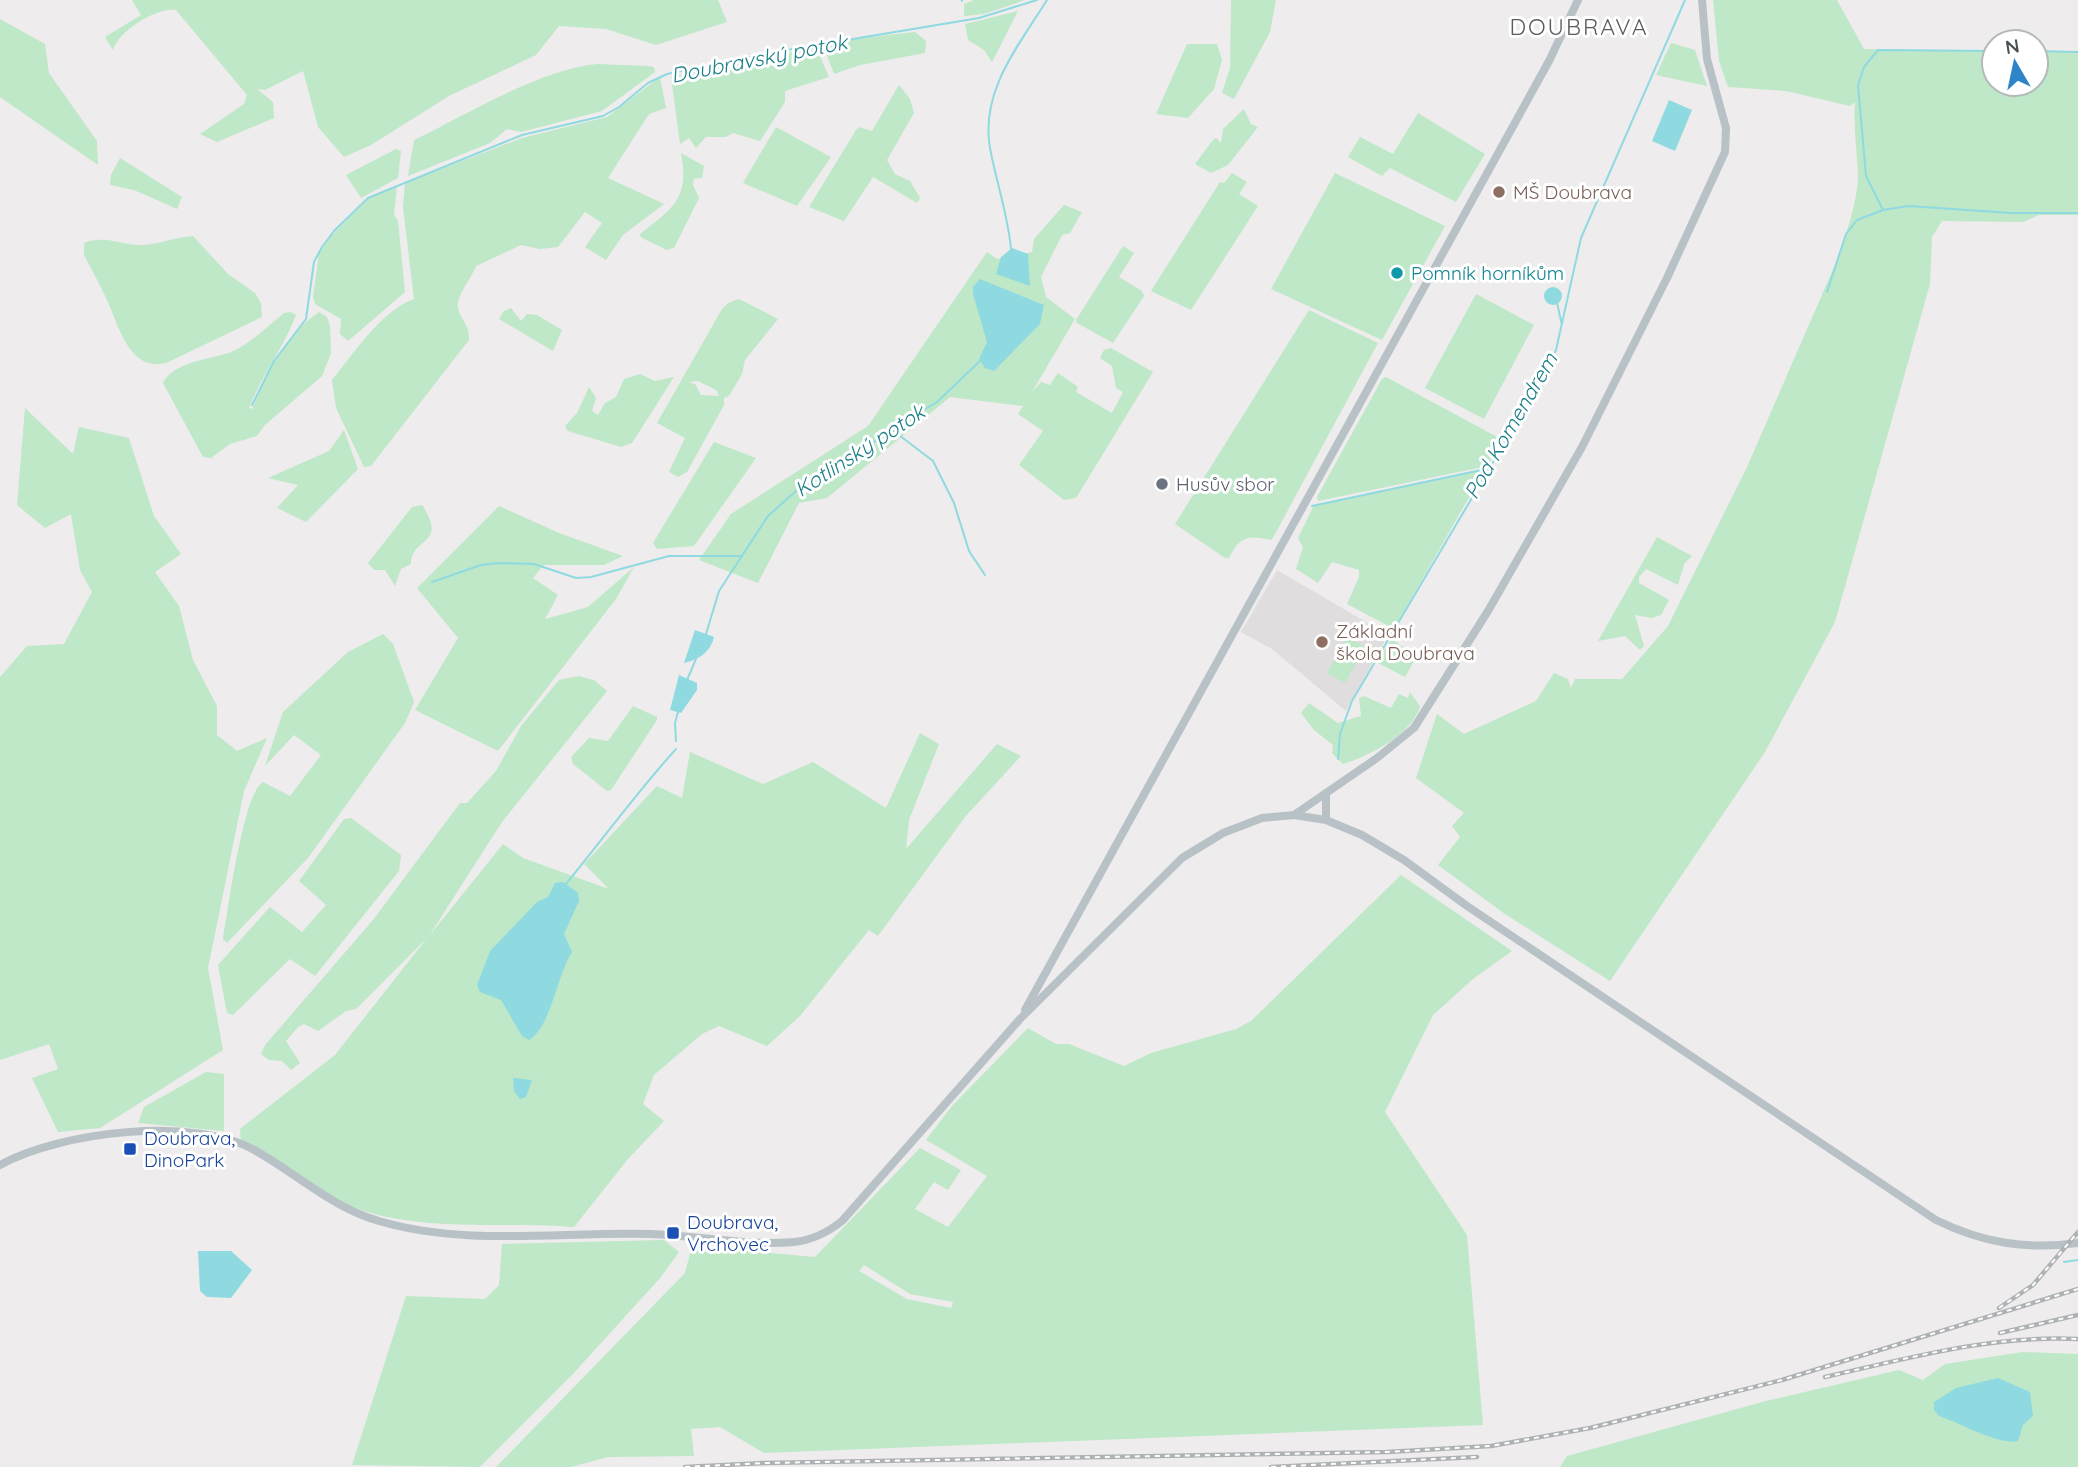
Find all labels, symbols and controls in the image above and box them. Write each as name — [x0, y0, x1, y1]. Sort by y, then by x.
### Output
district label: DOUBRAVA — [1509, 12, 1649, 41]
water label: Doubravský potok — [668, 28, 851, 88]
north arrow — [1980, 28, 2050, 98]
text: N — [2004, 33, 2021, 59]
place label: MŠ Doubrava — [1513, 180, 1632, 204]
marker: MŠ Doubrava — [1491, 184, 1507, 200]
place label: Pomník horníkům — [1411, 261, 1564, 285]
marker: Pomník horníkům — [1389, 265, 1405, 281]
water label: Pod Komendrem — [1458, 347, 1563, 503]
water label: Kotlinský potok — [789, 397, 931, 502]
place label: Husův sbor — [1176, 472, 1275, 496]
marker: Husův sbor — [1154, 476, 1170, 492]
place label: Základní škola Doubrava — [1336, 619, 1475, 665]
marker: Základní škola Doubrava — [1314, 634, 1330, 650]
place label: Doubrava, DinoPark — [144, 1126, 236, 1172]
marker: Doubrava, DinoPark — [122, 1141, 138, 1157]
place label: Doubrava, Vrchovec — [687, 1210, 779, 1256]
marker: Doubrava, Vrchovec — [665, 1225, 681, 1241]

